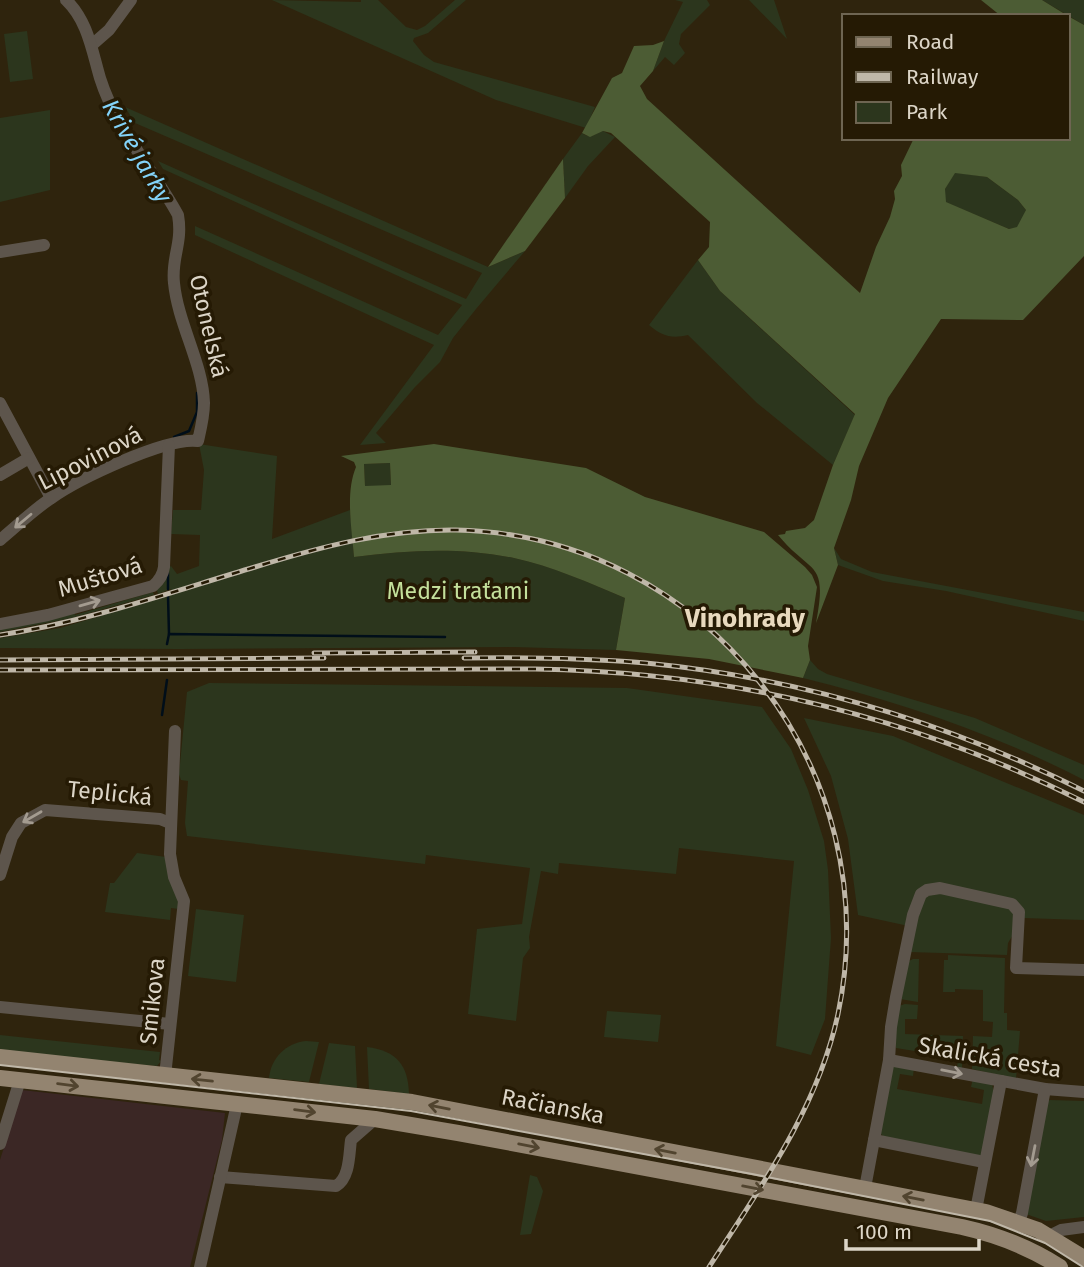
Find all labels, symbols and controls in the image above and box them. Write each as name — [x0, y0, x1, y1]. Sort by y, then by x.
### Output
legend — [842, 14, 1070, 140]
text: Road — [906, 29, 954, 55]
text: Railway — [906, 64, 979, 90]
water label: Krivé jarky — [96, 95, 178, 209]
text: Park — [906, 99, 948, 125]
street label: Otonelská — [184, 272, 234, 380]
street label: Lipovinová — [33, 420, 147, 496]
one-way arrow — [14, 513, 32, 529]
street label: Muštová — [54, 551, 146, 603]
park label: Medzi traťami — [387, 577, 529, 605]
one-way arrow — [79, 596, 101, 609]
district label: Vinohrady — [684, 603, 806, 634]
street label: Teplická — [66, 775, 154, 811]
one-way arrow — [22, 810, 42, 824]
street label: Smikova — [134, 956, 170, 1046]
street label: Skalická cesta — [916, 1031, 1064, 1083]
one-way arrow — [940, 1066, 963, 1080]
one-way arrow — [191, 1074, 214, 1087]
one-way arrow — [56, 1079, 79, 1092]
street label: Račianska — [499, 1082, 607, 1130]
one-way arrow — [428, 1100, 451, 1113]
one-way arrow — [293, 1105, 315, 1118]
one-way arrow — [517, 1140, 540, 1153]
one-way arrow — [654, 1143, 677, 1157]
one-way arrow — [1026, 1144, 1039, 1167]
one-way arrow — [741, 1182, 764, 1195]
one-way arrow — [902, 1190, 925, 1204]
scale bar — [846, 1208, 979, 1252]
text: 100 m — [856, 1219, 912, 1245]

